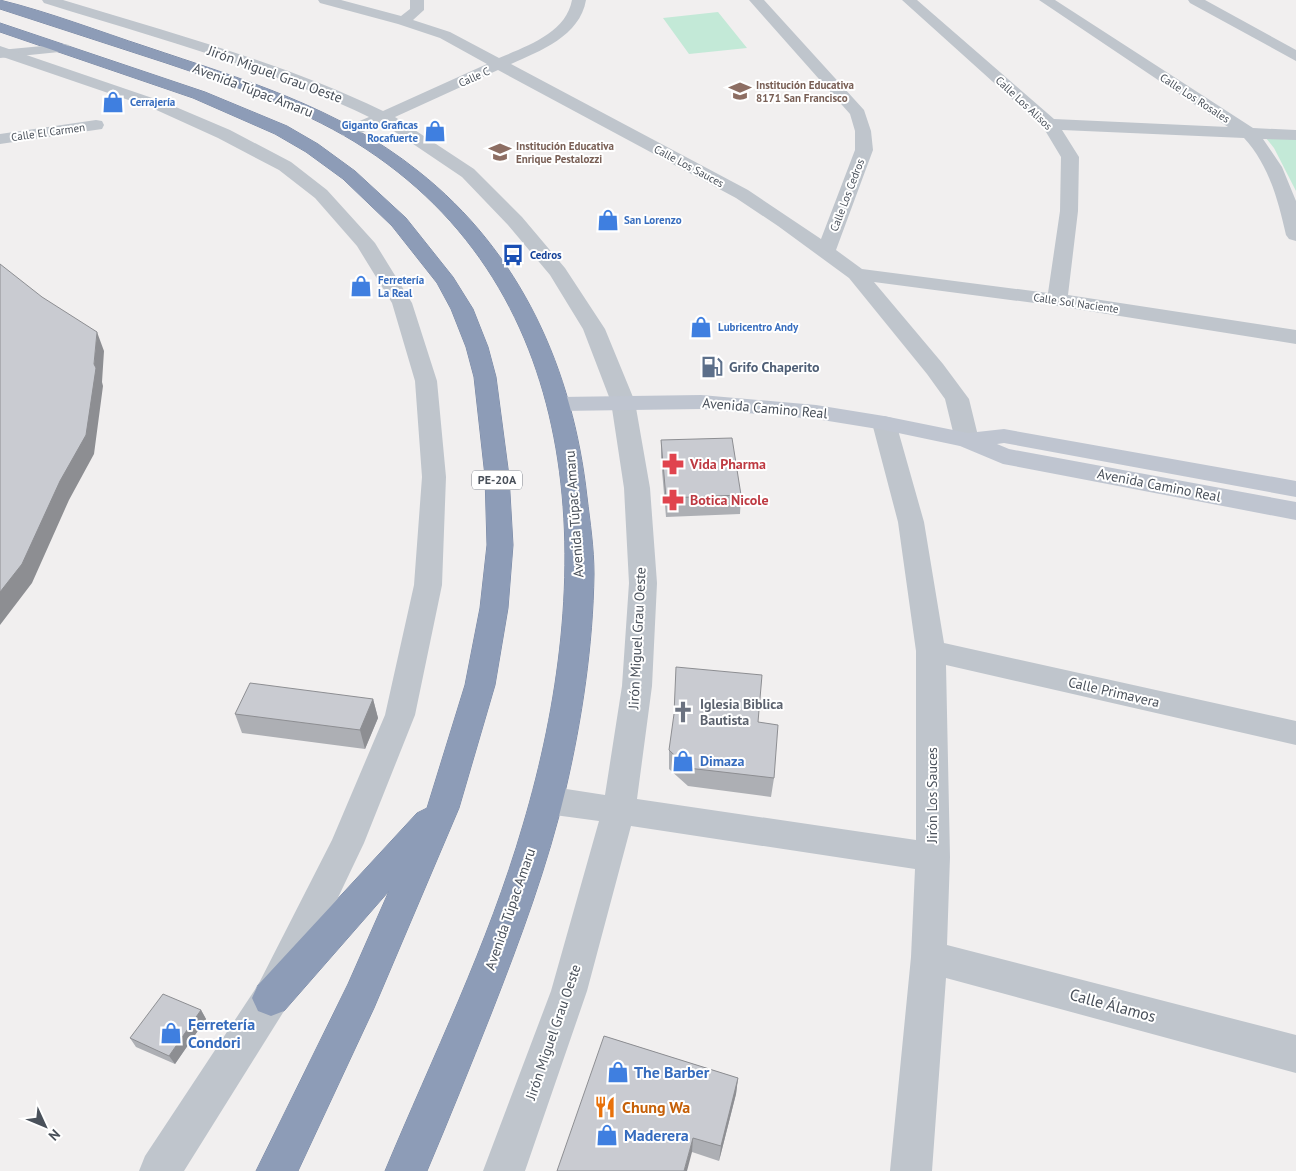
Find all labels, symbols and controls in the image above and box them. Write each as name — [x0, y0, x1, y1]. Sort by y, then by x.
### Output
street label: Jirón Miguel Grau Oeste — [204, 41, 345, 107]
street label: Avenida Túpac Amaru — [190, 59, 316, 121]
street label: Calle C — [456, 64, 492, 90]
street label: Calle Los Rosales — [1157, 70, 1233, 126]
street label: Calle Los Alisos — [993, 73, 1056, 133]
school or university icon: Institución Educativa 8171 San Francisco — [727, 78, 753, 104]
place label: Institución Educativa 8171 San Francisco — [756, 78, 854, 105]
shop icon: Cerrajería — [100, 89, 126, 115]
place label: Cerrajería — [130, 95, 175, 109]
place label: Giganto Graficas Rocafuerte — [342, 118, 418, 145]
shop icon: Giganto Graficas Rocafuerte — [422, 118, 448, 144]
street label: Calle El Carmen — [10, 120, 86, 144]
school or university icon: Institución Educativa Enrique Pestalozzi — [487, 139, 513, 165]
place label: Institución Educativa Enrique Pestalozzi — [516, 139, 614, 166]
street label: Calle Los Sauces — [652, 142, 727, 190]
street label: Calle Los Cedros — [827, 156, 867, 233]
shop icon: San Lorenzo — [595, 207, 621, 233]
place label: San Lorenzo — [624, 213, 682, 227]
bus stop icon: Cedros — [500, 242, 526, 268]
place label: Cedros — [530, 248, 562, 262]
shop icon: Ferretería La Real — [348, 273, 374, 299]
place label: Ferretería La Real — [378, 273, 424, 300]
street label: Calle Sol Naciente — [1032, 290, 1120, 316]
shop icon: Lubricentro Andy — [688, 314, 714, 340]
place label: Lubricentro Andy — [718, 320, 799, 334]
fuel station icon: Grifo Chaperito — [699, 354, 725, 380]
place label: Grifo Chaperito — [729, 358, 820, 376]
street label: Avenida Camino Real — [702, 394, 828, 422]
street label: Avenida Túpac Amaru — [561, 450, 587, 578]
pharmacy icon: Vida Pharma — [660, 451, 686, 477]
place label: Vida Pharma — [689, 455, 766, 473]
street label: Avenida Camino Real — [1096, 464, 1222, 506]
road number: PE-20A — [472, 470, 522, 490]
pharmacy icon: Botica Nicole — [660, 487, 686, 513]
place label: Botica Nicole — [690, 491, 769, 509]
street label: Jirón Miguel Grau Oeste — [624, 567, 650, 710]
street label: Calle Primavera — [1067, 673, 1162, 711]
place label: Iglesia Biblica Bautista — [700, 695, 783, 729]
church icon: Iglesia Biblica Bautista — [670, 699, 696, 725]
street label: Jirón Los Sauces — [923, 747, 941, 844]
shop icon: Dimaza — [670, 748, 696, 774]
place label: Dimaza — [700, 752, 744, 770]
street label: Avenida Túpac Amaru — [481, 846, 539, 972]
street label: Jirón Miguel Grau Oeste — [521, 962, 585, 1103]
street label: Calle Álamos — [1068, 984, 1158, 1026]
place label: Ferretería Condori — [188, 1014, 255, 1052]
shop icon: Ferretería Condori — [158, 1020, 184, 1046]
shop icon: The Barber — [605, 1059, 631, 1085]
place label: The Barber — [634, 1062, 710, 1082]
restaurant icon: Chung Wa — [592, 1094, 618, 1120]
place label: Chung Wa — [622, 1097, 690, 1117]
north arrow — [20, 1101, 70, 1151]
shop icon: Maderera — [594, 1122, 620, 1148]
text: N — [45, 1125, 64, 1145]
place label: Maderera — [624, 1125, 689, 1145]

